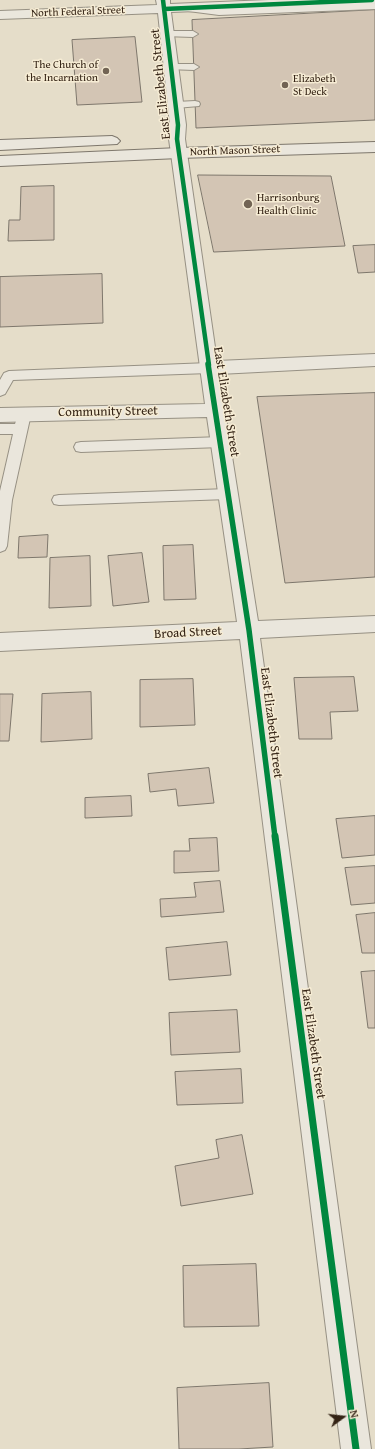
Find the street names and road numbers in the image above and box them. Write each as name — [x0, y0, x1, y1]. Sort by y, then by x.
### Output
street label: North Federal Street — [31, 4, 125, 20]
street label: East Elizabeth Street — [147, 28, 175, 140]
street label: North Mason Street — [190, 143, 280, 159]
street label: East Elizabeth Street — [210, 346, 242, 458]
street label: Community Street — [58, 403, 158, 421]
street label: Broad Street — [154, 623, 222, 643]
street label: East Elizabeth Street — [256, 667, 286, 779]
street label: East Elizabeth Street — [298, 988, 328, 1100]

